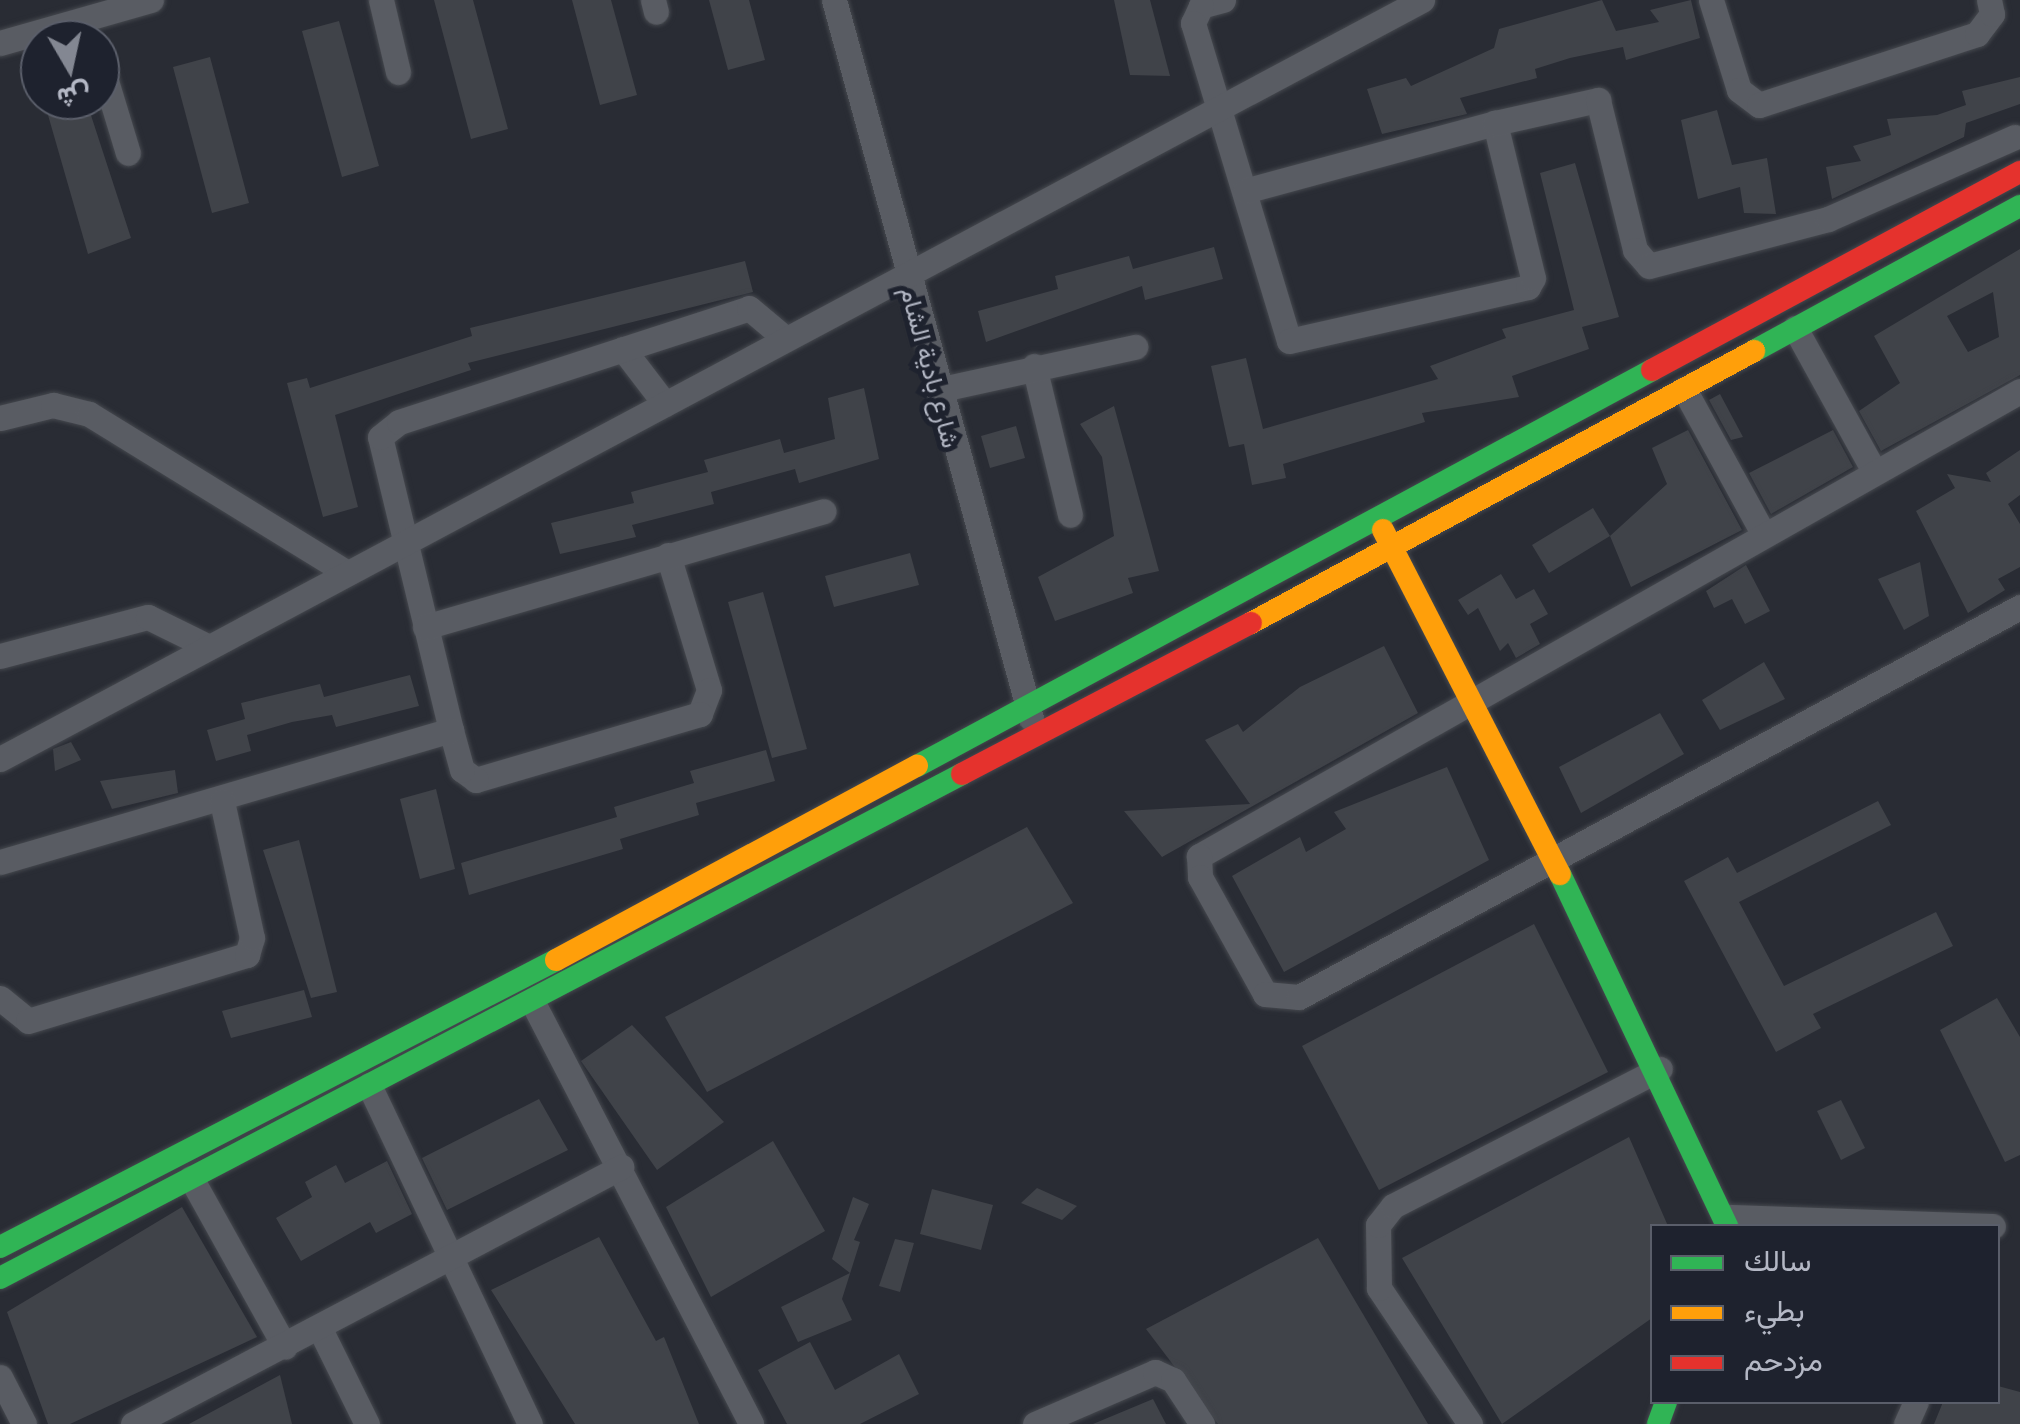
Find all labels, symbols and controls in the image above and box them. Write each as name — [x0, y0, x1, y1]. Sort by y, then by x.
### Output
north arrow — [20, 20, 120, 120]
text: ش — [55, 76, 94, 119]
street label: شارع بادية الشام — [895, 283, 967, 451]
legend — [1650, 1224, 2000, 1404]
text: سالك — [1744, 1239, 1811, 1280]
text: بطيء — [1744, 1289, 1805, 1330]
text: مزدحم — [1744, 1339, 1823, 1380]

